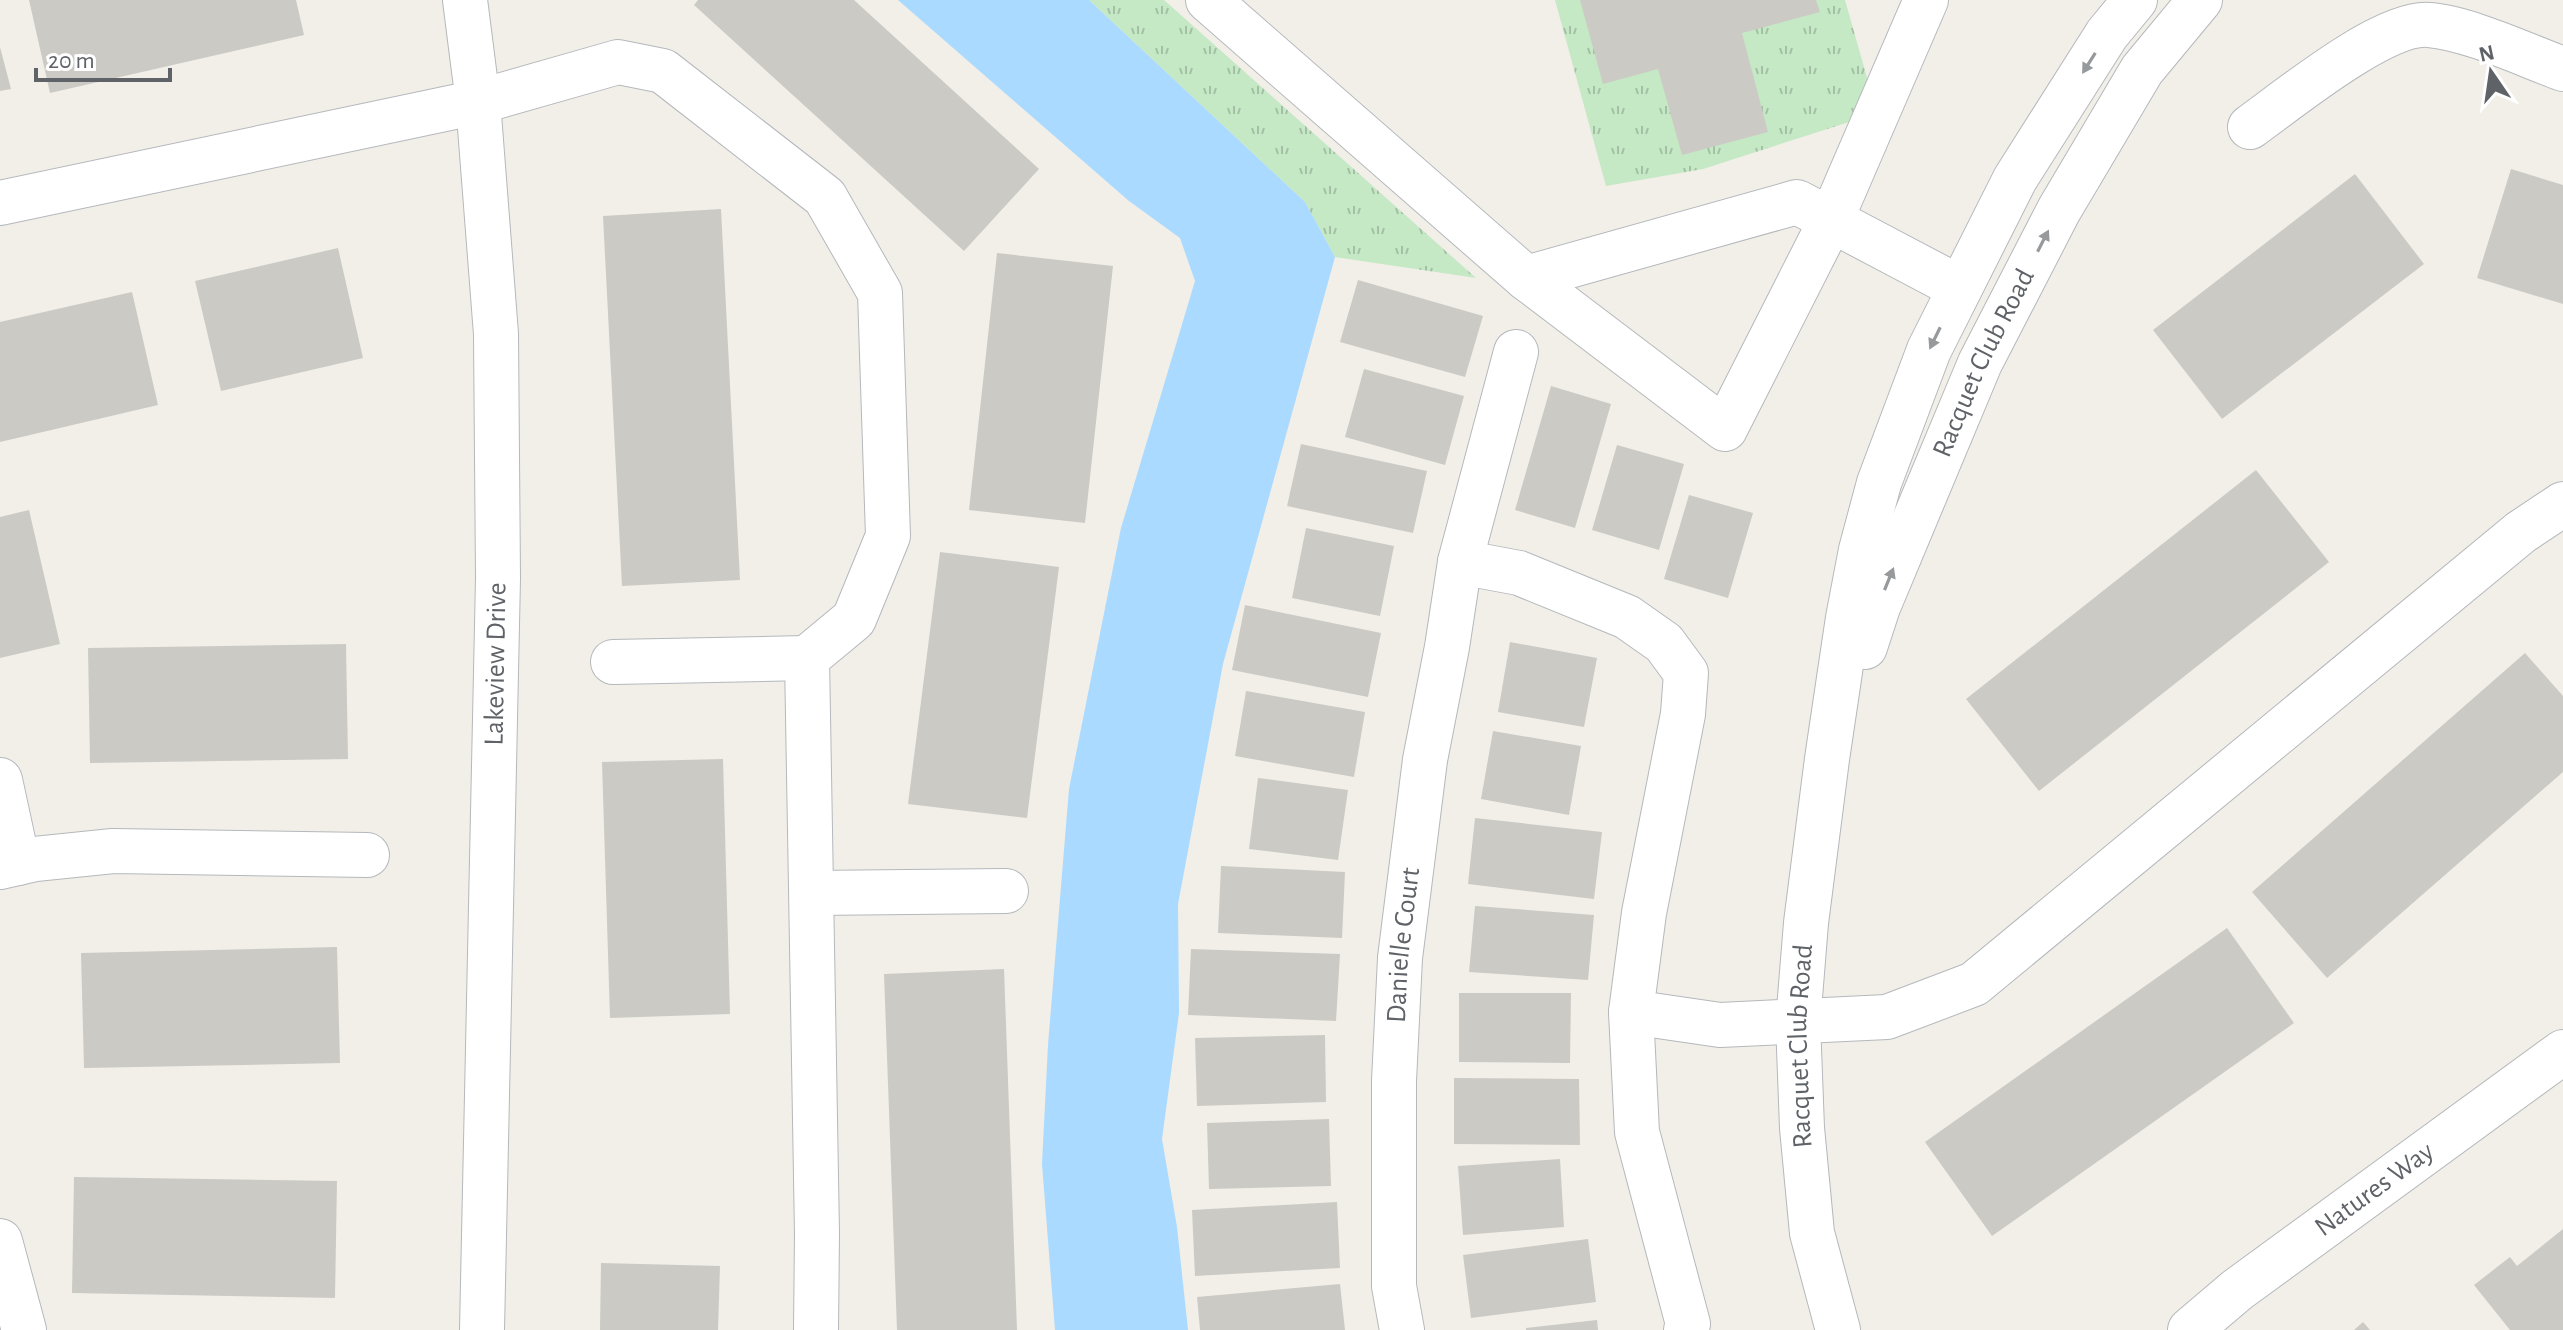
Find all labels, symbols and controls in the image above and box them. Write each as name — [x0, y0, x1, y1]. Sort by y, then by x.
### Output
scale bar — [36, 32, 170, 82]
north arrow — [2451, 32, 2531, 112]
text: N — [2477, 41, 2497, 66]
text: 20 m — [48, 49, 95, 73]
one-way arrow — [2081, 52, 2096, 73]
one-way arrow — [2036, 230, 2050, 252]
street label: Racquet Club Road — [1928, 265, 2040, 461]
one-way arrow — [1928, 327, 1941, 350]
one-way arrow — [1883, 567, 1896, 591]
street label: Lakeview Drive — [481, 582, 511, 746]
street label: Danielle Court — [1383, 866, 1425, 1024]
street label: Racquet Club Road — [1784, 943, 1818, 1149]
street label: Natures Way — [2310, 1137, 2439, 1242]

